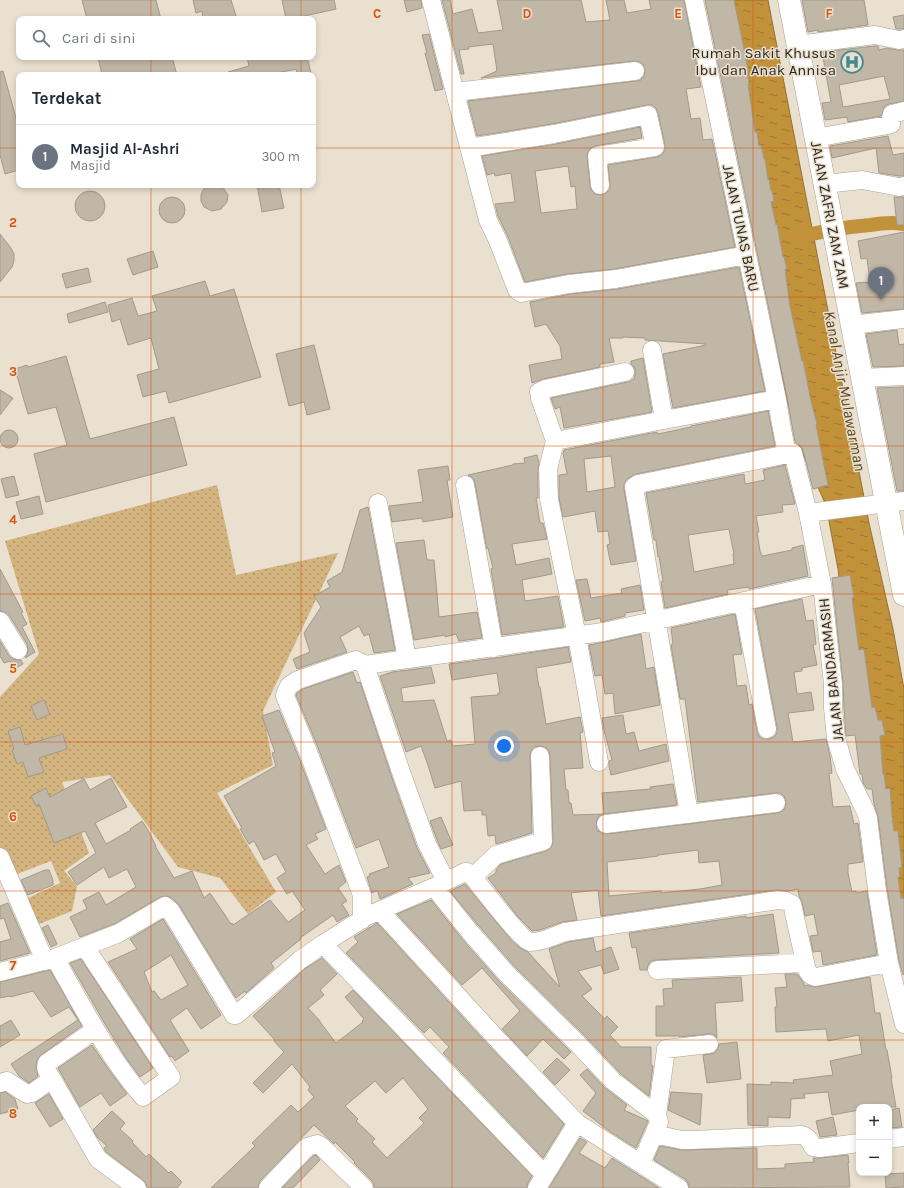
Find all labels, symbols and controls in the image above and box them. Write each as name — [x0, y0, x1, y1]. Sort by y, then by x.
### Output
text: C — [373, 6, 381, 21]
text: D — [523, 6, 532, 21]
text: E — [674, 6, 682, 21]
text: F — [825, 6, 833, 21]
search box — [16, 16, 316, 60]
icon: search — [30, 27, 52, 49]
text: Cari di sini — [62, 29, 136, 47]
place label: Rumah Sakit Khusus Ibu dan Anak Annisa — [691, 44, 836, 79]
hospital icon: Rumah Sakit Khusus Ibu dan Anak Annisa — [839, 49, 865, 75]
text: Terdekat — [32, 88, 101, 108]
street label: JALAN ZAFRI ZAM ZAM — [807, 139, 853, 291]
text: Masjid Al-Ashri — [70, 140, 180, 158]
text: 1 — [43, 149, 47, 164]
text: 300 m — [262, 149, 300, 164]
text: Masjid — [70, 158, 111, 173]
street label: JALAN TUNAS BARU — [719, 163, 763, 293]
text: 2 — [9, 215, 17, 230]
pin: 1 — [868, 267, 894, 300]
water label: Kanal Anjir Mulawarman — [820, 309, 870, 473]
text: 3 — [9, 364, 17, 379]
text: 4 — [9, 512, 17, 527]
street label: JALAN BANDARMASIH — [814, 597, 848, 743]
text: 5 — [9, 661, 17, 676]
your location — [494, 736, 514, 756]
text: 6 — [9, 809, 17, 824]
text: 7 — [10, 958, 17, 973]
map controls — [856, 1104, 892, 1176]
button: + — [856, 1104, 892, 1140]
text: 8 — [9, 1106, 17, 1121]
button: − — [856, 1140, 892, 1176]

